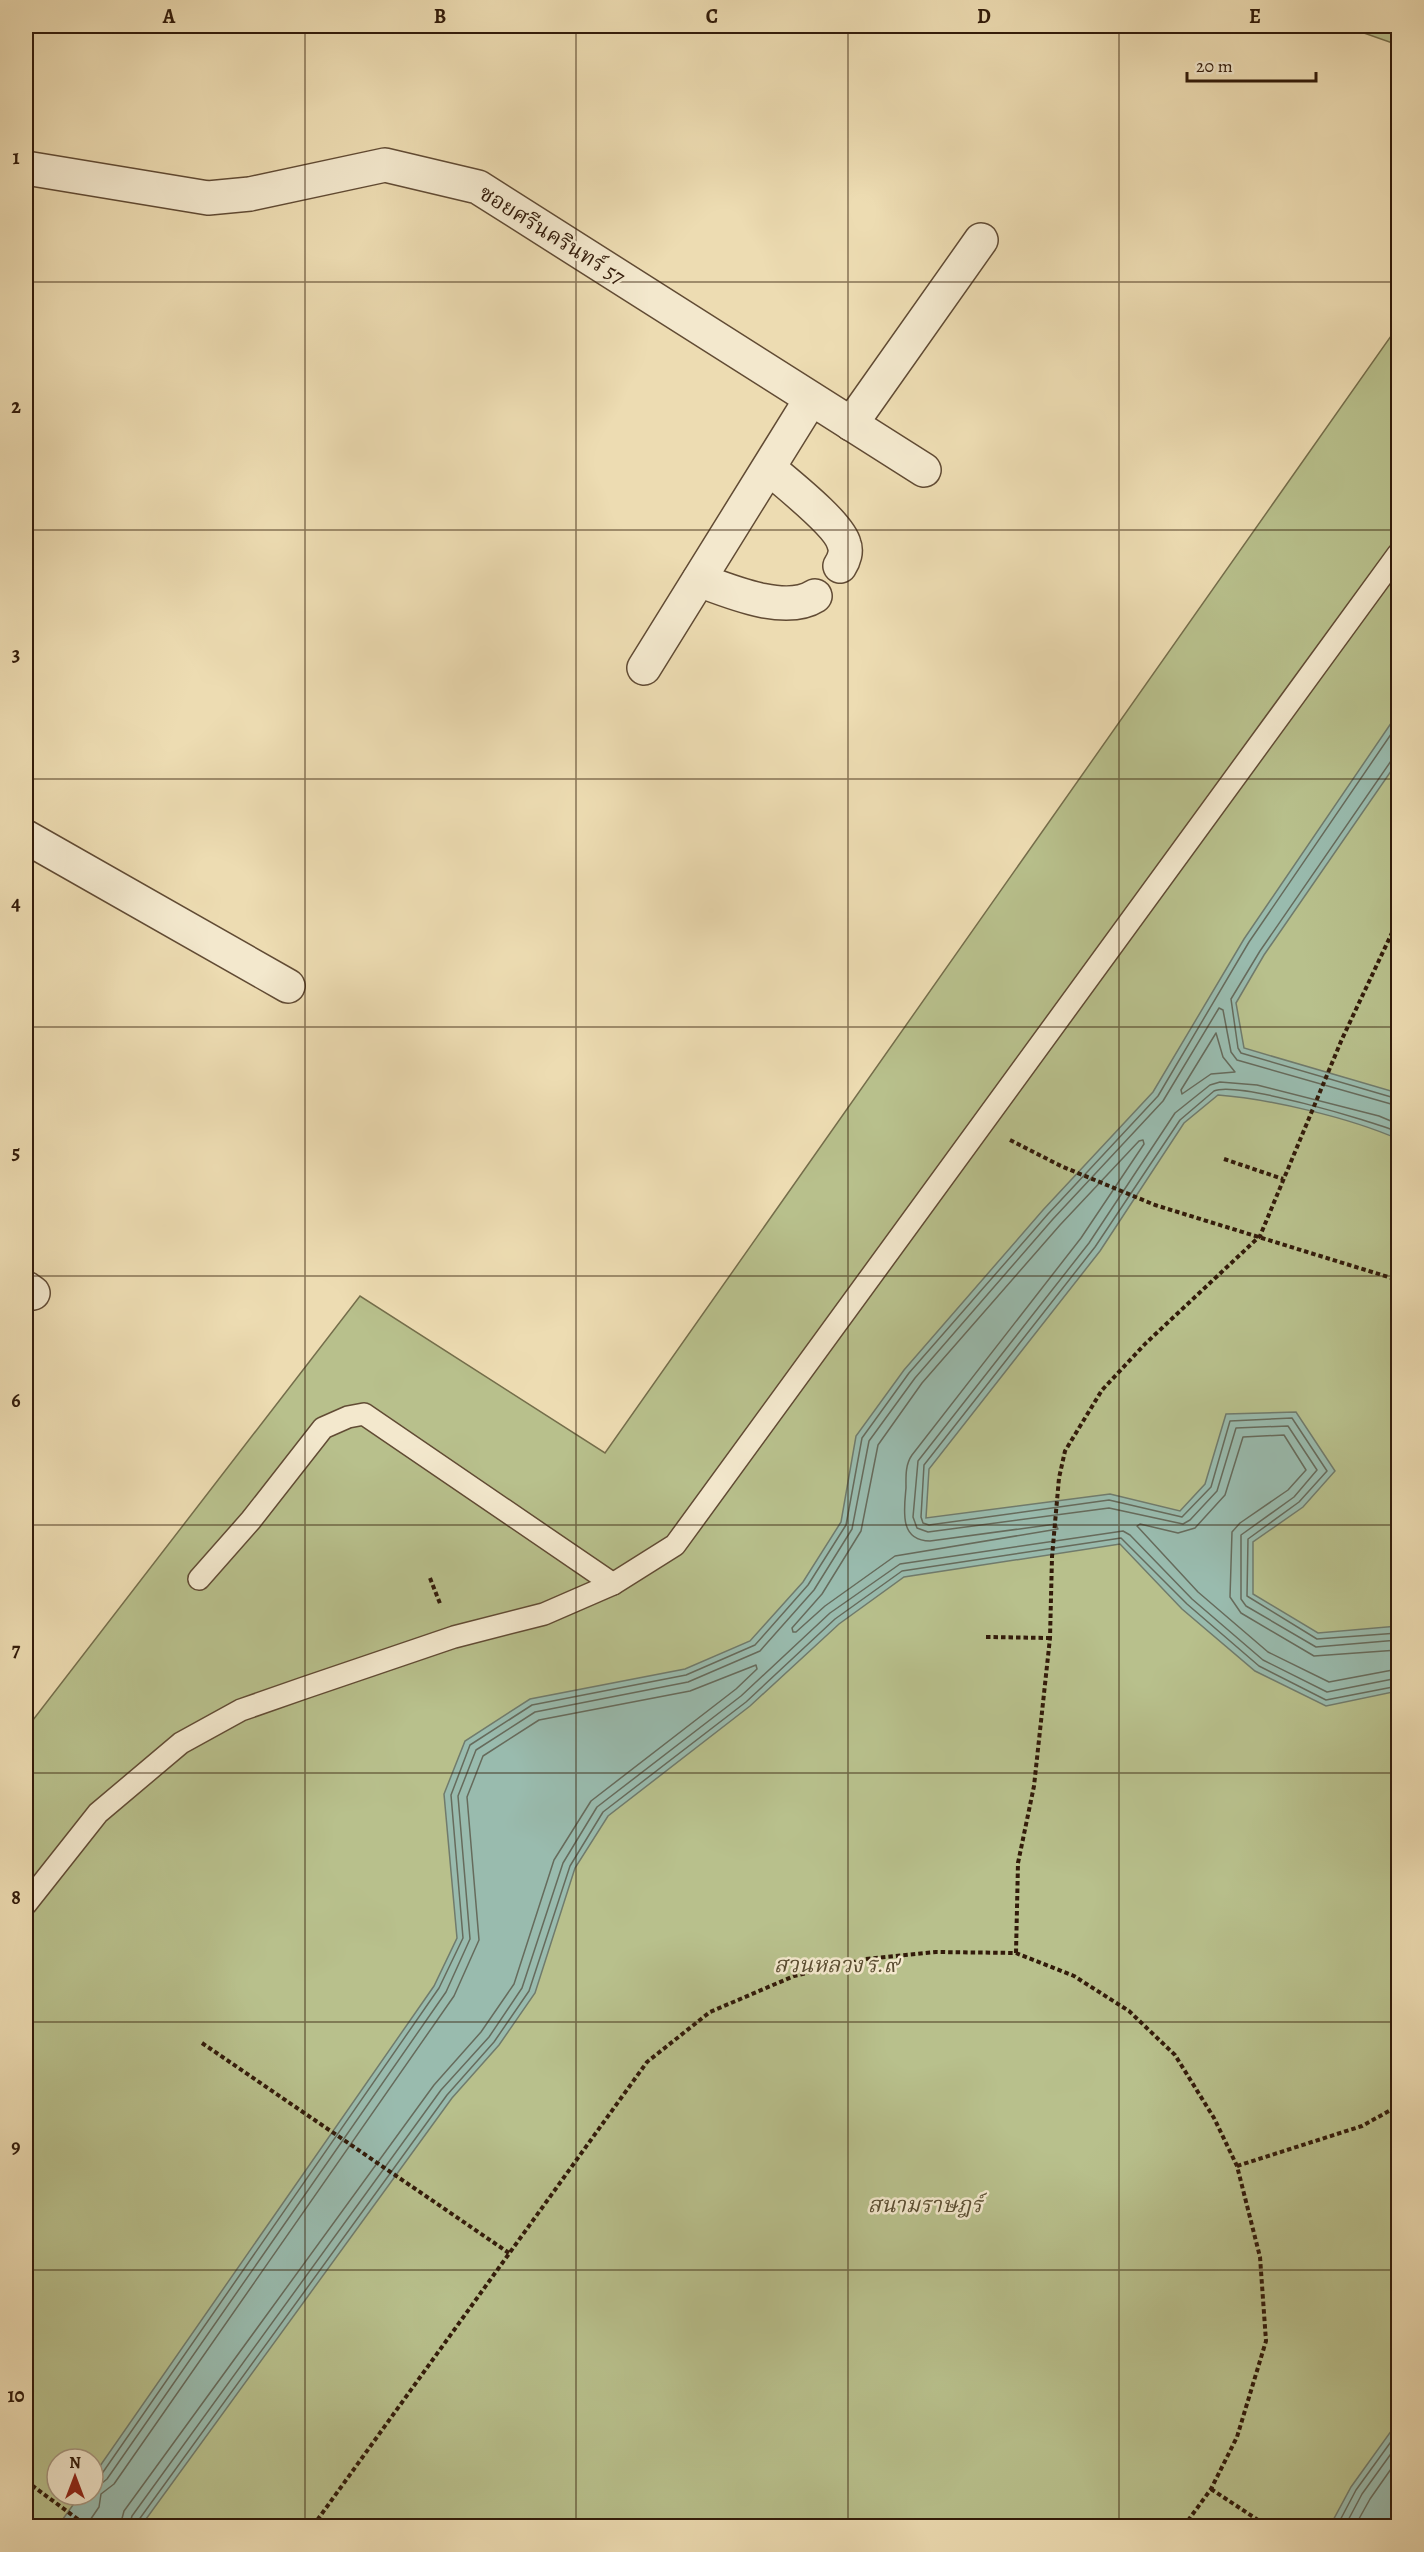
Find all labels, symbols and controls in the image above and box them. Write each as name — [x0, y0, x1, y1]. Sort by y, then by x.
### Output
text: A — [162, 3, 176, 30]
text: B — [434, 3, 446, 30]
text: C — [706, 3, 718, 30]
text: D — [977, 3, 991, 30]
text: E — [1249, 3, 1261, 30]
scale bar — [1187, 45, 1316, 83]
text: 20 m — [1196, 54, 1233, 78]
text: 1 — [12, 144, 20, 171]
street label: ซอยศรีนครินทร์ 57 — [473, 178, 631, 292]
text: 2 — [11, 393, 21, 420]
text: 3 — [12, 641, 20, 668]
text: 4 — [11, 890, 21, 917]
text: 5 — [12, 1139, 20, 1166]
text: 6 — [11, 1387, 21, 1414]
text: 7 — [12, 1636, 21, 1663]
text: 8 — [11, 1884, 21, 1911]
park label: สวนหลวง ร.๙ — [774, 1950, 902, 1980]
text: 9 — [11, 2133, 21, 2160]
park label: สนามราษฎร์ — [868, 2190, 987, 2220]
text: 10 — [7, 2382, 25, 2409]
north arrow — [45, 2447, 105, 2507]
text: N — [69, 2452, 81, 2474]

